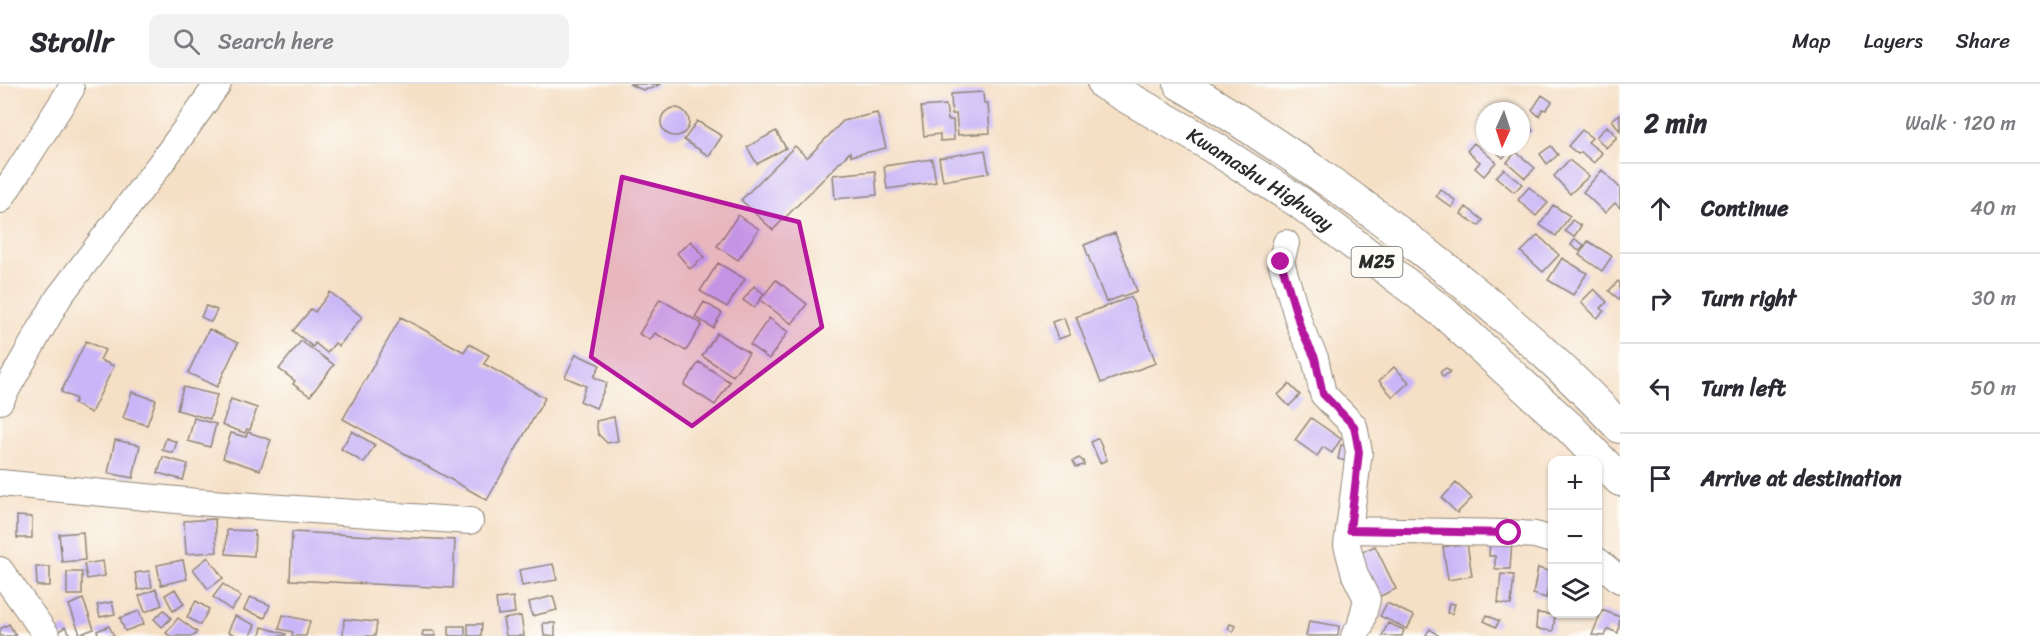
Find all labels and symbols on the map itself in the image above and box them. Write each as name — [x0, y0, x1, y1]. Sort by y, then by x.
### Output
north arrow — [1476, 102, 1530, 156]
street label: Kwamashu Highway — [1180, 117, 1342, 241]
road number: M25 — [1352, 247, 1402, 277]
route end — [1267, 248, 1293, 274]
route start — [1495, 519, 1521, 545]

